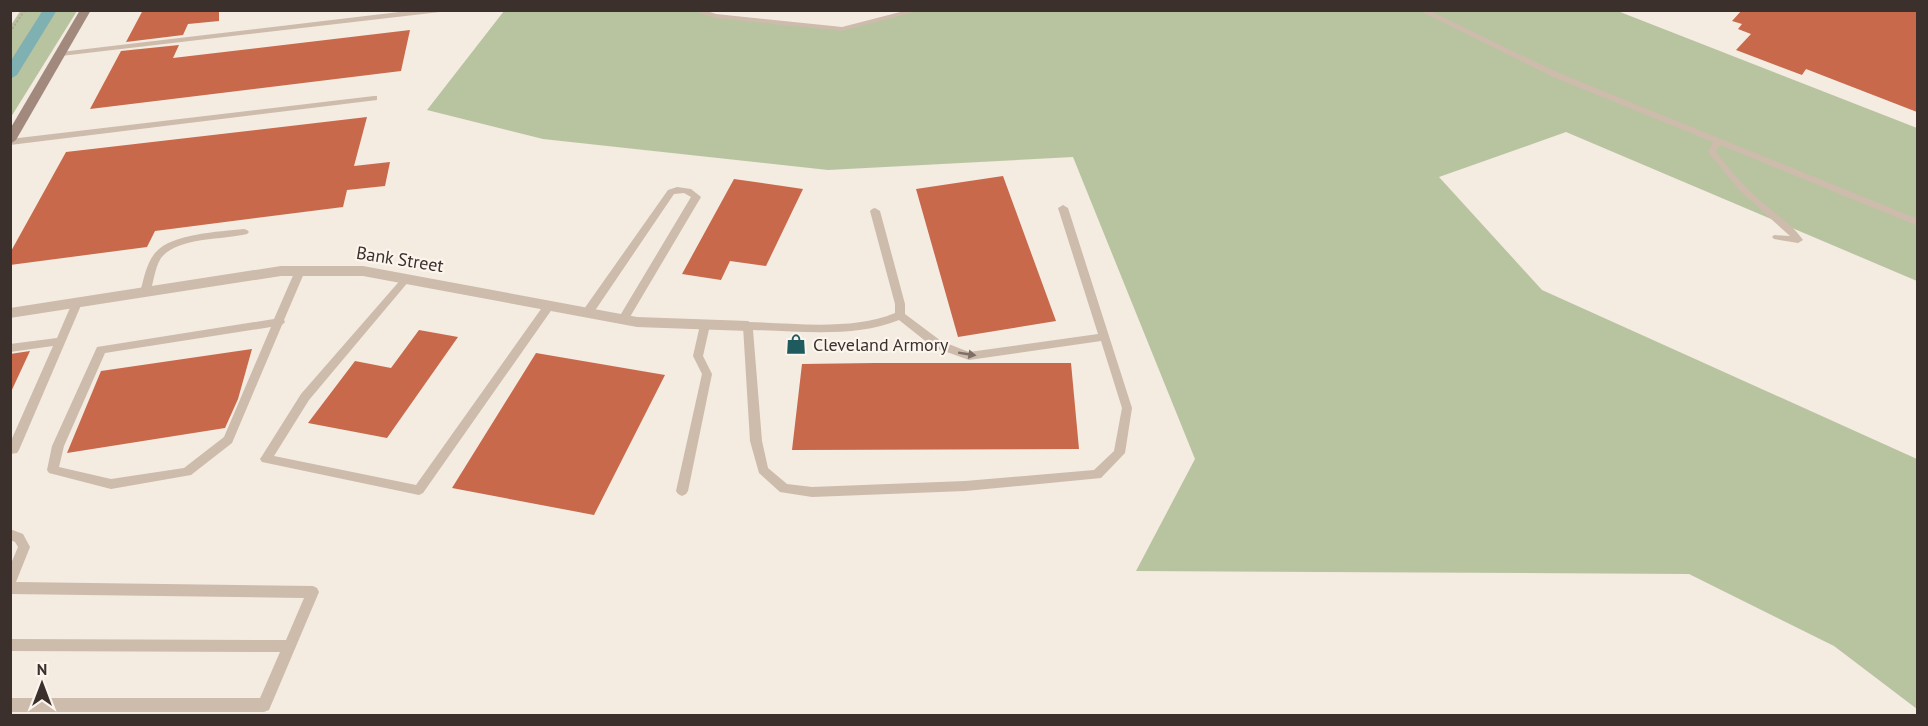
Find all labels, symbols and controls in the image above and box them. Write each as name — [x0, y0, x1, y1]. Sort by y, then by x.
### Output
street label: Bank Street — [355, 241, 445, 277]
shop icon: Cleveland Armory — [784, 332, 808, 356]
place label: Cleveland Armory — [813, 333, 949, 356]
one-way arrow — [958, 349, 977, 358]
north arrow — [12, 654, 72, 714]
text: N — [37, 659, 47, 679]

